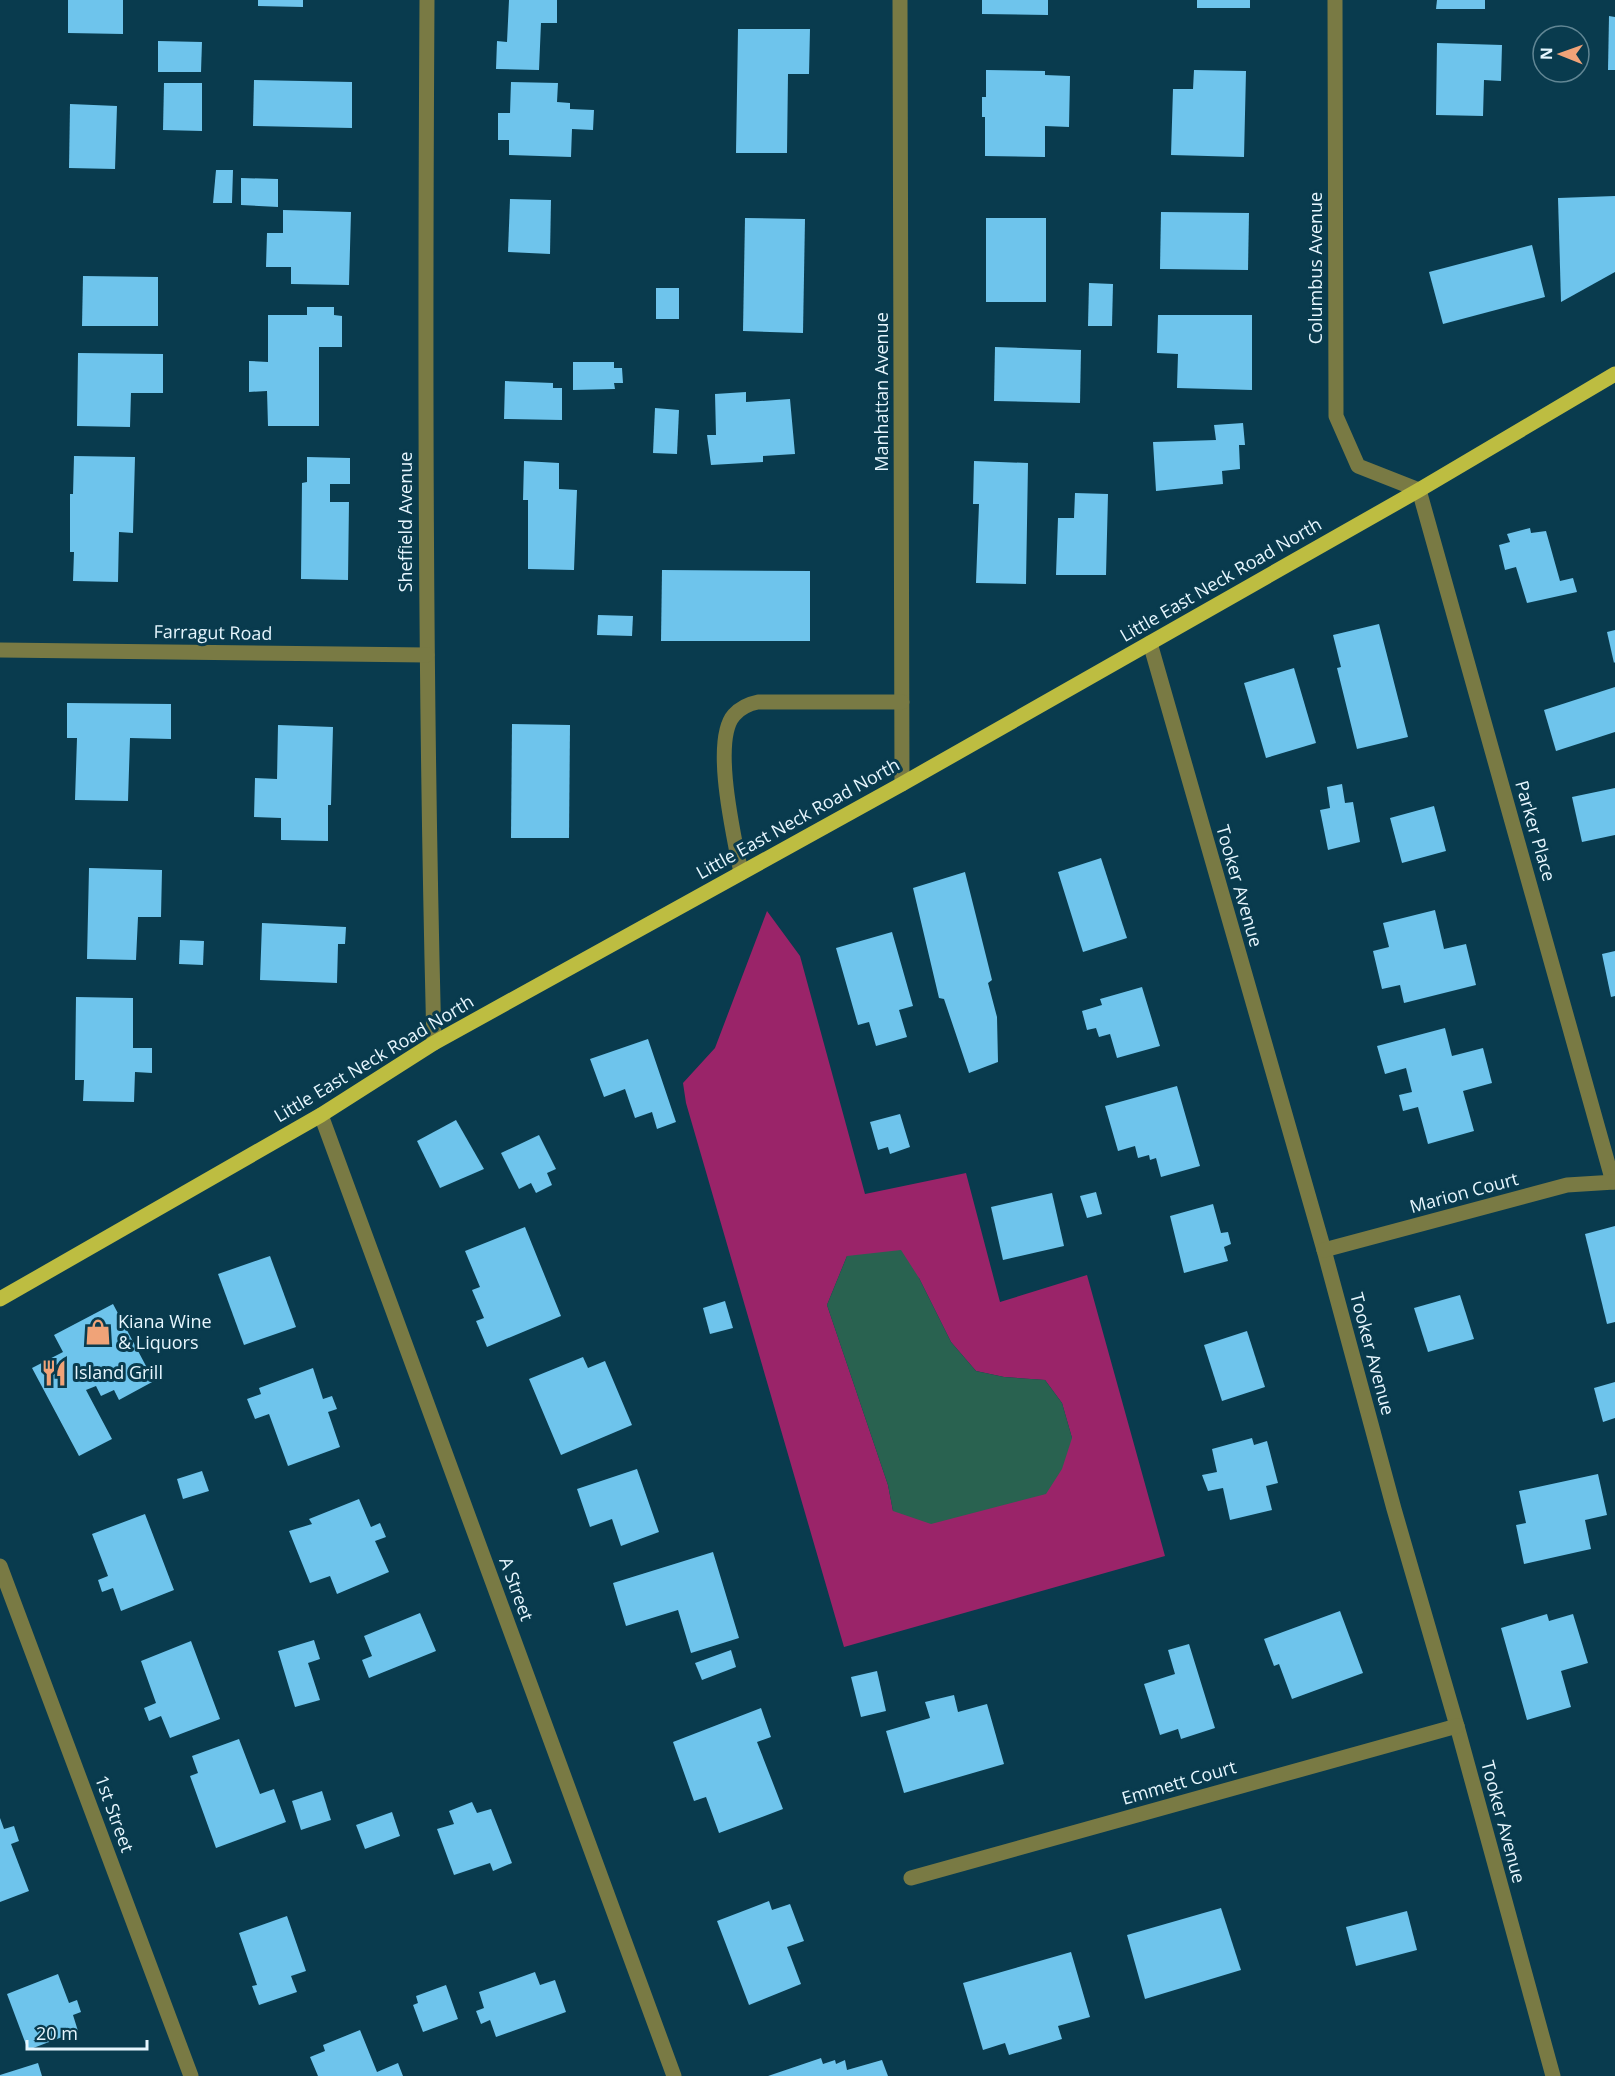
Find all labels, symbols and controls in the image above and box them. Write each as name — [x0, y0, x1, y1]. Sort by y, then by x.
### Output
north arrow — [1531, 24, 1591, 84]
text: N — [1535, 47, 1557, 60]
street label: Columbus Avenue — [1303, 192, 1327, 344]
street label: Manhattan Avenue — [869, 312, 893, 472]
street label: Sheffield Avenue — [393, 452, 417, 592]
street label: Little East Neck Road North — [1115, 511, 1326, 647]
street label: Farragut Road — [153, 619, 273, 645]
street label: Little East Neck Road North — [692, 752, 903, 884]
street label: Parker Place — [1510, 777, 1562, 884]
street label: Tooker Avenue — [1211, 822, 1269, 950]
street label: Little East Neck Road North — [269, 989, 478, 1127]
street label: Marion Court — [1407, 1166, 1521, 1218]
street label: Tooker Avenue — [1345, 1290, 1401, 1418]
place label: Kiana Wine & Liquors — [118, 1309, 212, 1354]
shop icon: Kiana Wine & Liquors — [83, 1317, 113, 1347]
restaurant icon: Island Grill — [39, 1358, 69, 1388]
place label: Island Grill — [74, 1360, 163, 1384]
street label: A Street — [494, 1553, 540, 1624]
street label: Emmett Court — [1119, 1754, 1239, 1810]
street label: Tooker Avenue — [1476, 1758, 1532, 1886]
street label: 1st Street — [90, 1772, 140, 1855]
scale bar — [27, 2013, 147, 2051]
text: 20 m — [36, 2021, 78, 2045]

